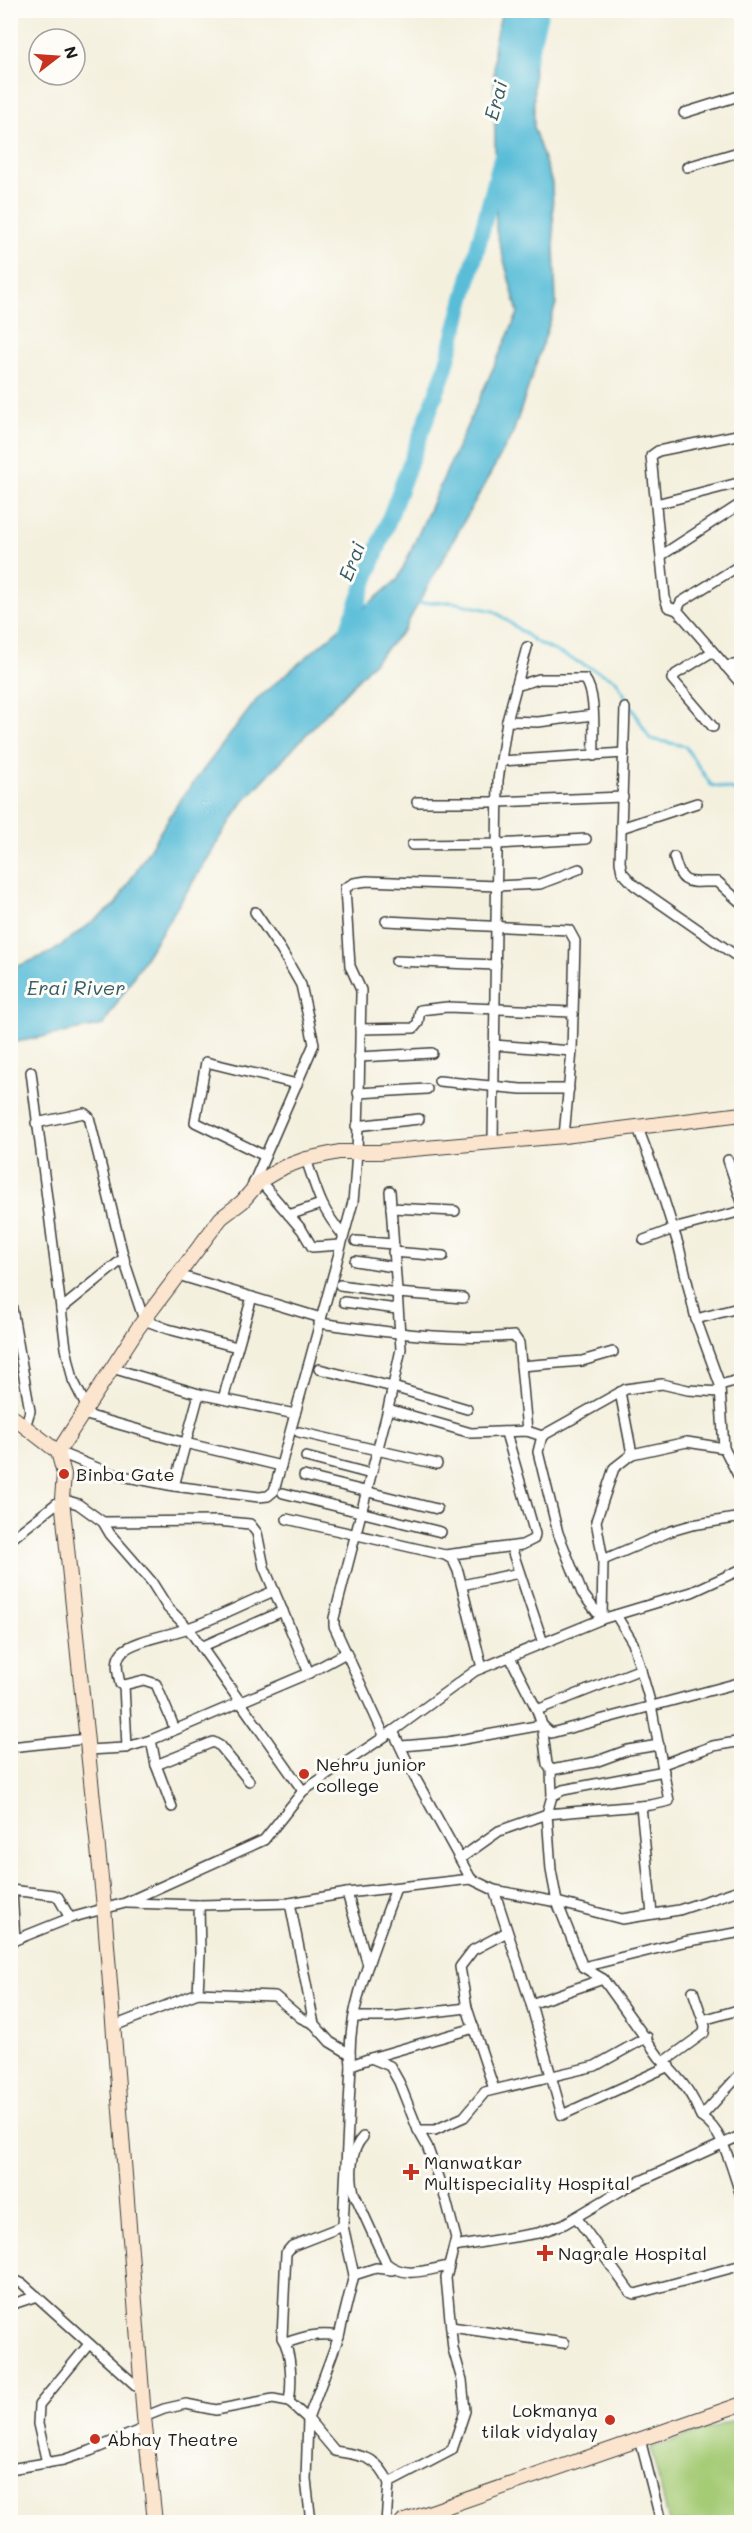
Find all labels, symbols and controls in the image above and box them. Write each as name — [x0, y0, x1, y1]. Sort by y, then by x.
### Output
north arrow — [27, 27, 87, 87]
text: N — [60, 44, 84, 61]
water label: Erai — [477, 76, 513, 123]
water label: Erai — [332, 537, 371, 584]
water label: Erai River — [27, 974, 125, 1000]
place label: Binba Gate — [76, 1462, 175, 1486]
marker: Binba Gate — [57, 1467, 71, 1481]
place label: Nehru junior college — [316, 1752, 426, 1797]
marker: Nehru junior college — [297, 1767, 311, 1781]
place label: Manwatkar Multispeciality Hospital — [424, 2150, 630, 2195]
marker: Manwatkar Multispeciality Hospital — [402, 2163, 420, 2181]
place label: Nagrale Hospital — [558, 2241, 707, 2265]
marker: Nagrale Hospital — [536, 2244, 554, 2262]
place label: Lokmanya tilak vidyalay — [481, 2398, 598, 2443]
marker: Lokmanya tilak vidyalay — [603, 2413, 617, 2427]
place label: Abhay Theatre — [107, 2427, 238, 2451]
marker: Abhay Theatre — [88, 2432, 102, 2446]

